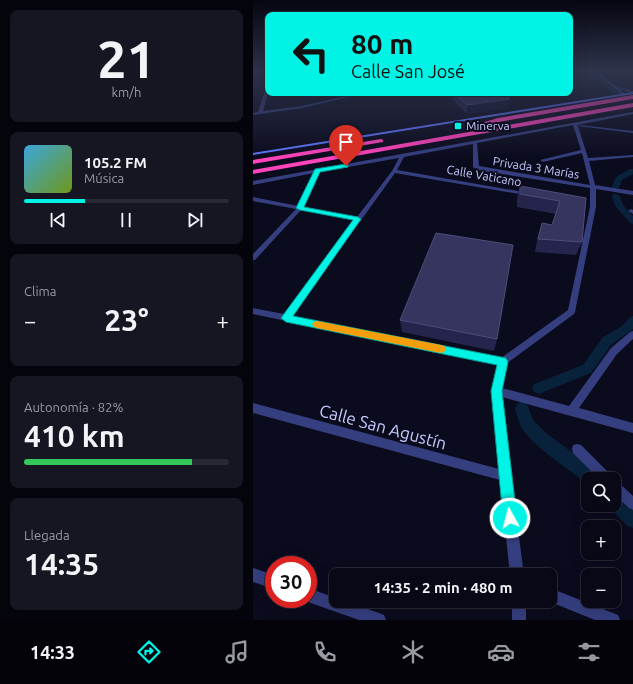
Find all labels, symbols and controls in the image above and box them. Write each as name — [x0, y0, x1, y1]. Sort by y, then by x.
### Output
icon: left — [285, 28, 337, 80]
text: 80 m — [351, 28, 413, 59]
text: 21 — [97, 30, 156, 88]
text: Calle San José — [351, 61, 465, 81]
text: km/h — [111, 85, 142, 99]
place label: Minerva — [466, 119, 510, 132]
marker: Minerva — [453, 121, 463, 131]
pin — [329, 125, 363, 166]
icon: arrive — [335, 131, 357, 153]
text: 105.2 FM — [84, 154, 147, 171]
street label: Privada 3 Marías — [492, 154, 580, 181]
street label: Calle Vaticano — [446, 163, 523, 189]
text: Música — [84, 171, 124, 185]
icon: previous — [47, 209, 69, 231]
icon: pause — [115, 209, 137, 231]
icon: next — [184, 209, 206, 231]
text: Clima — [24, 284, 56, 298]
text: 23° — [104, 303, 149, 337]
text: − — [24, 308, 36, 333]
text: + — [217, 308, 229, 333]
text: Autonomía · 82% — [24, 400, 123, 414]
street label: Calle San Agustín — [317, 400, 449, 453]
text: 410 km — [24, 419, 125, 453]
map controls — [581, 472, 621, 608]
button: search — [581, 472, 621, 512]
position arrow — [489, 497, 531, 539]
button: + — [581, 520, 621, 560]
text: Llegada — [24, 528, 70, 542]
text: 14:35 — [24, 547, 99, 581]
speed limit sign: 30 — [265, 556, 317, 608]
button: − — [581, 568, 621, 608]
text: 14:35 · 2 min · 480 m — [374, 579, 512, 596]
icon: directions — [135, 638, 163, 666]
icon: music — [223, 638, 251, 666]
icon: phone — [311, 638, 339, 666]
icon: climate — [399, 638, 427, 666]
icon: car — [487, 638, 515, 666]
icon: filters — [575, 638, 603, 666]
text: 14:33 — [30, 642, 75, 662]

